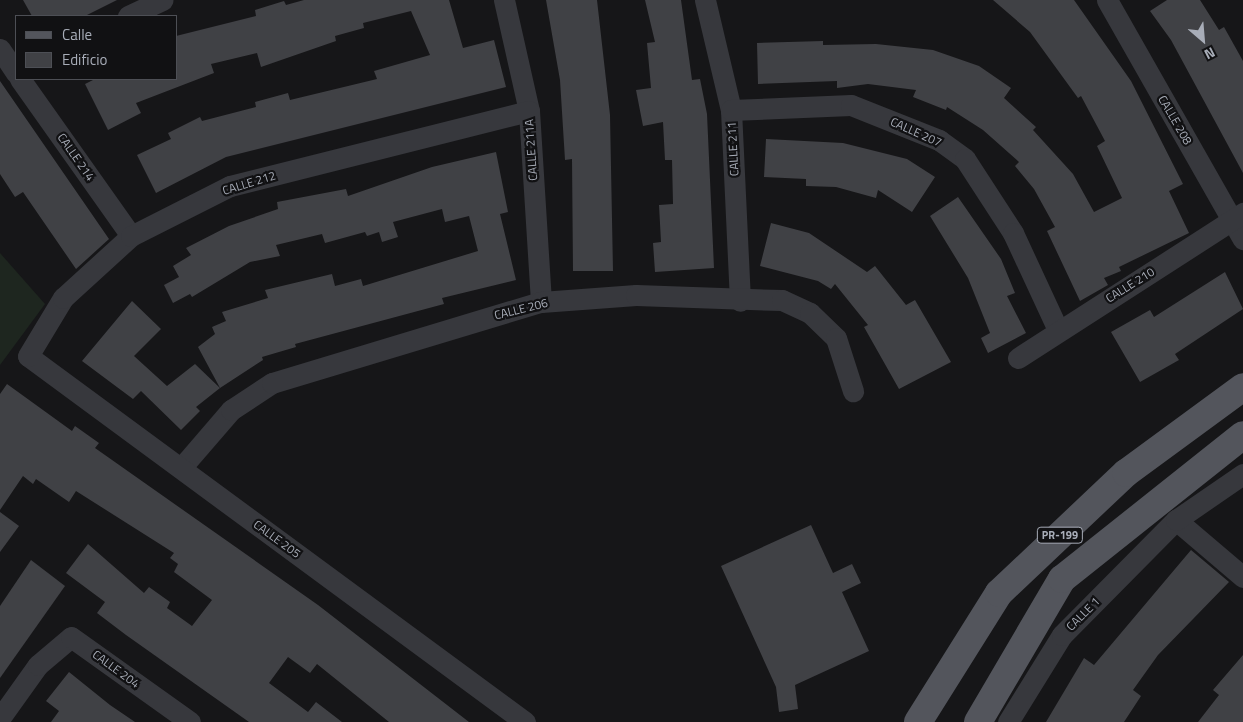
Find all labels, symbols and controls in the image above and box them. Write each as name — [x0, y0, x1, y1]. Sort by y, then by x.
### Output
legend — [15, 15, 178, 80]
north arrow — [1178, 15, 1228, 65]
text: Calle — [62, 23, 92, 46]
text: N — [1201, 42, 1219, 65]
text: Edificio — [62, 48, 107, 71]
street label: CALLE 208 — [1155, 93, 1195, 147]
street label: CALLE 207 — [888, 114, 944, 150]
street label: CALLE 211A — [522, 119, 540, 181]
street label: CALLE 211 — [724, 121, 742, 177]
street label: CALLE 214 — [54, 131, 98, 183]
street label: CALLE 212 — [221, 168, 277, 198]
street label: CALLE 210 — [1103, 264, 1157, 306]
street label: CALLE 206 — [493, 295, 549, 323]
street label: CALLE 205 — [251, 517, 303, 561]
road number: PR-199 — [1036, 526, 1084, 544]
street label: CALLE 1 — [1063, 594, 1103, 634]
street label: CALLE 204 — [90, 647, 142, 691]

